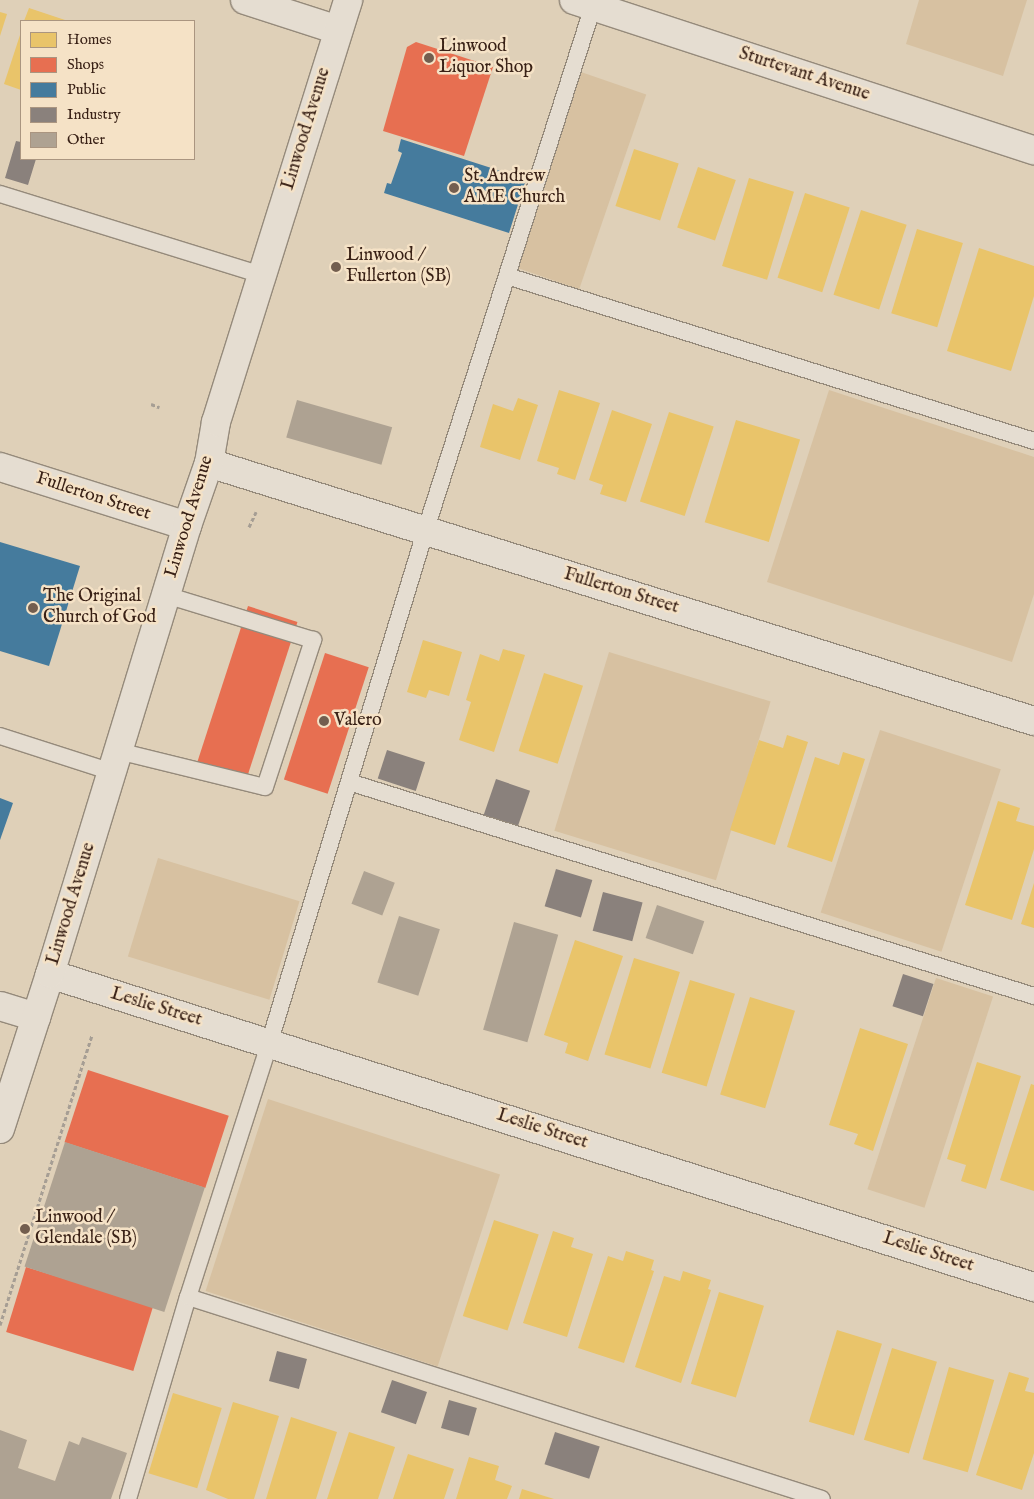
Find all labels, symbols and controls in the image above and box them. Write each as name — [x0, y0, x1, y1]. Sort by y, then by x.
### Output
legend — [20, 20, 195, 160]
text: Homes — [67, 30, 111, 49]
place label: Linwood Liquor Shop — [439, 37, 533, 80]
street label: Sturtevant Avenue — [736, 44, 872, 106]
marker: Linwood Liquor Shop — [423, 52, 435, 64]
text: Shops — [67, 55, 104, 74]
street label: Linwood Avenue — [278, 65, 336, 193]
text: Public — [67, 80, 106, 99]
text: Industry — [67, 105, 121, 124]
text: Other — [67, 130, 105, 149]
place label: St. Andrew AME Church — [464, 167, 565, 210]
marker: St. Andrew AME Church — [448, 182, 460, 194]
place label: Linwood / Fullerton (SB) — [346, 246, 451, 288]
marker: Linwood / Fullerton (SB) — [330, 261, 342, 273]
street label: Linwood Avenue — [161, 453, 219, 581]
street label: Fullerton Street — [33, 468, 153, 526]
street label: Fullerton Street — [561, 564, 681, 620]
place label: The Original Church of God — [43, 587, 156, 630]
marker: The Original Church of God — [27, 602, 39, 614]
place label: Valero — [334, 710, 382, 732]
marker: Valero — [318, 715, 330, 727]
street label: Linwood Avenue — [43, 840, 101, 968]
street label: Leslie Street — [108, 984, 204, 1032]
street label: Leslie Street — [494, 1105, 590, 1155]
place label: Linwood / Glendale (SB) — [35, 1208, 137, 1250]
marker: Linwood / Glendale (SB) — [19, 1223, 31, 1235]
street label: Leslie Street — [880, 1228, 976, 1278]

